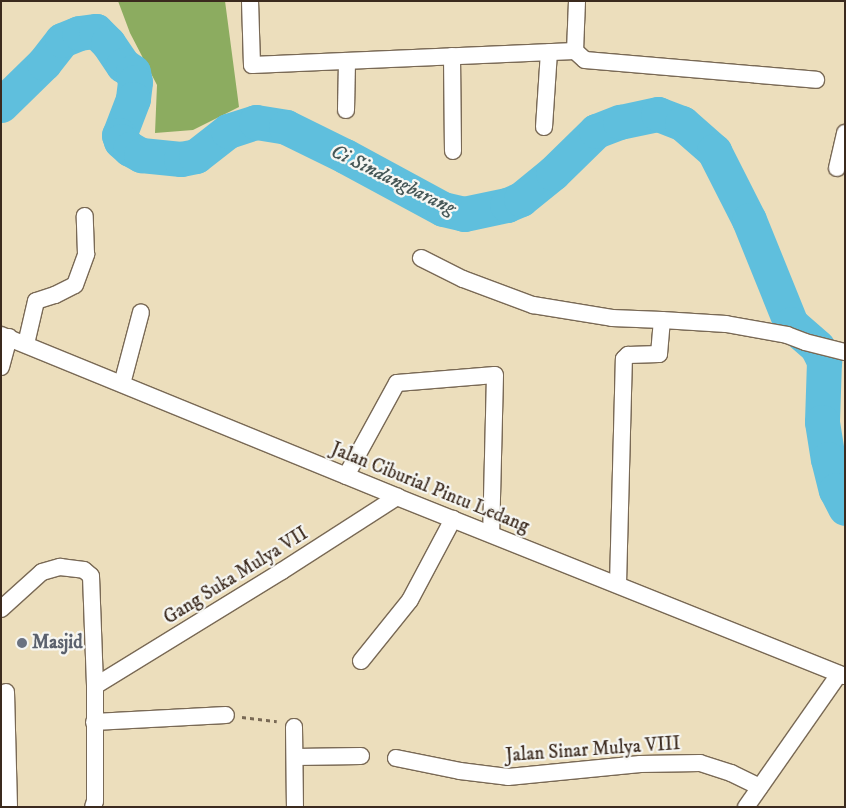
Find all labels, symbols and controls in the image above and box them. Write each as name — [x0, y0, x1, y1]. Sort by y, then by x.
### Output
water label: Ci Sindangbarang — [327, 139, 459, 221]
street label: Jalan Ciburial Pintu Ledang — [328, 438, 532, 538]
street label: Gang Suka Mulya VII — [160, 522, 312, 630]
place label: Masjid — [32, 632, 83, 654]
marker: Masjid — [16, 637, 28, 649]
street label: Jalan Sinar Mulya VIII — [505, 733, 681, 767]

